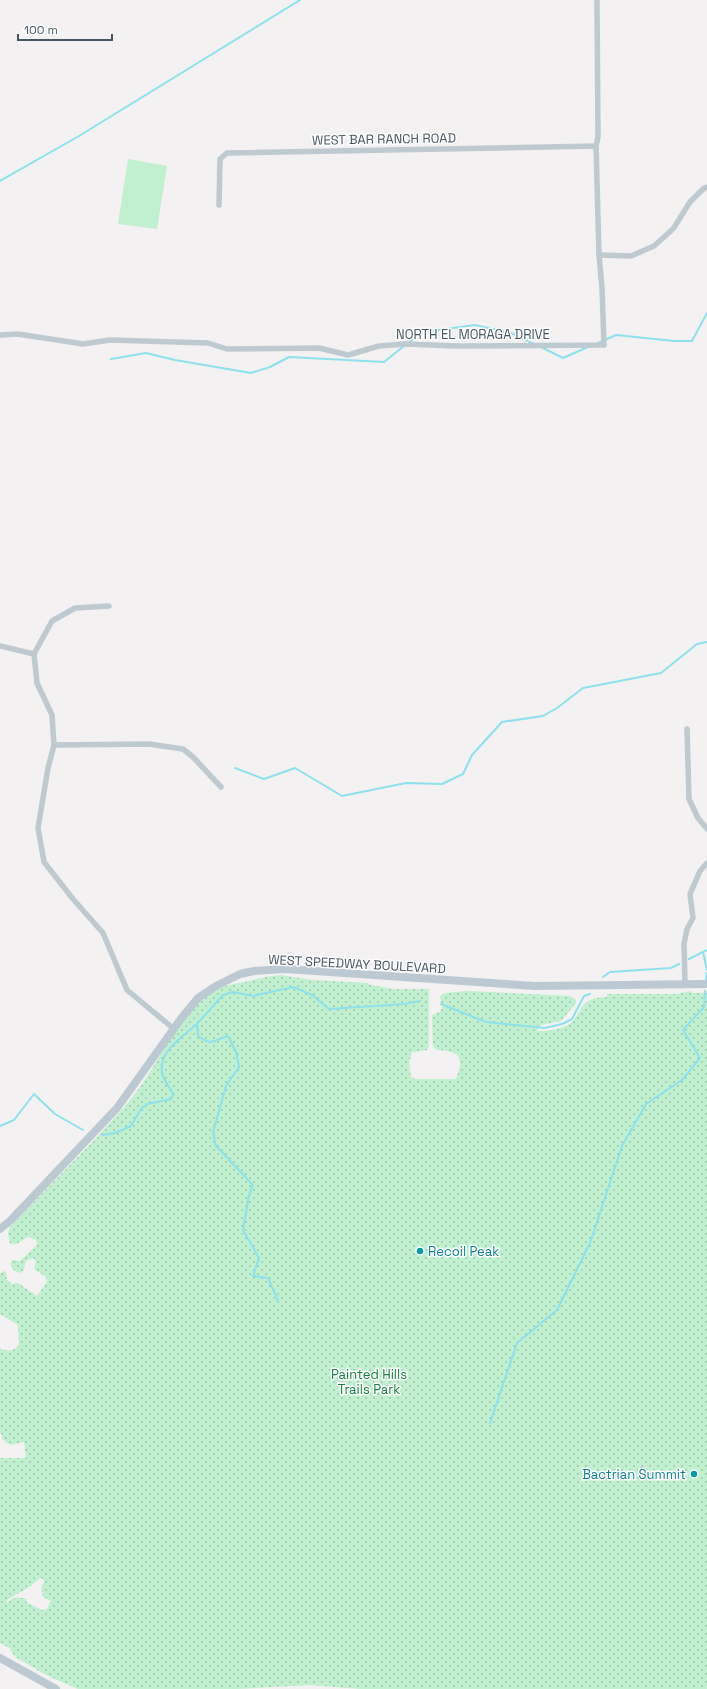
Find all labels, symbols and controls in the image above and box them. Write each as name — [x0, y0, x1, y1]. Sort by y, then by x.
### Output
scale bar — [18, 16, 112, 42]
text: 100 m — [24, 22, 58, 38]
street label: WEST BAR RANCH ROAD — [312, 129, 456, 149]
street label: NORTH EL MORAGA DRIVE — [396, 326, 550, 343]
street label: WEST SPEEDWAY BOULEVARD — [268, 951, 446, 977]
place label: Recoil Peak — [428, 1243, 499, 1260]
marker: Recoil Peak — [415, 1246, 425, 1256]
park label: Painted Hills Trails Park — [331, 1366, 407, 1398]
place label: Bactrian Summit — [582, 1466, 686, 1483]
marker: Bactrian Summit — [689, 1469, 699, 1479]

